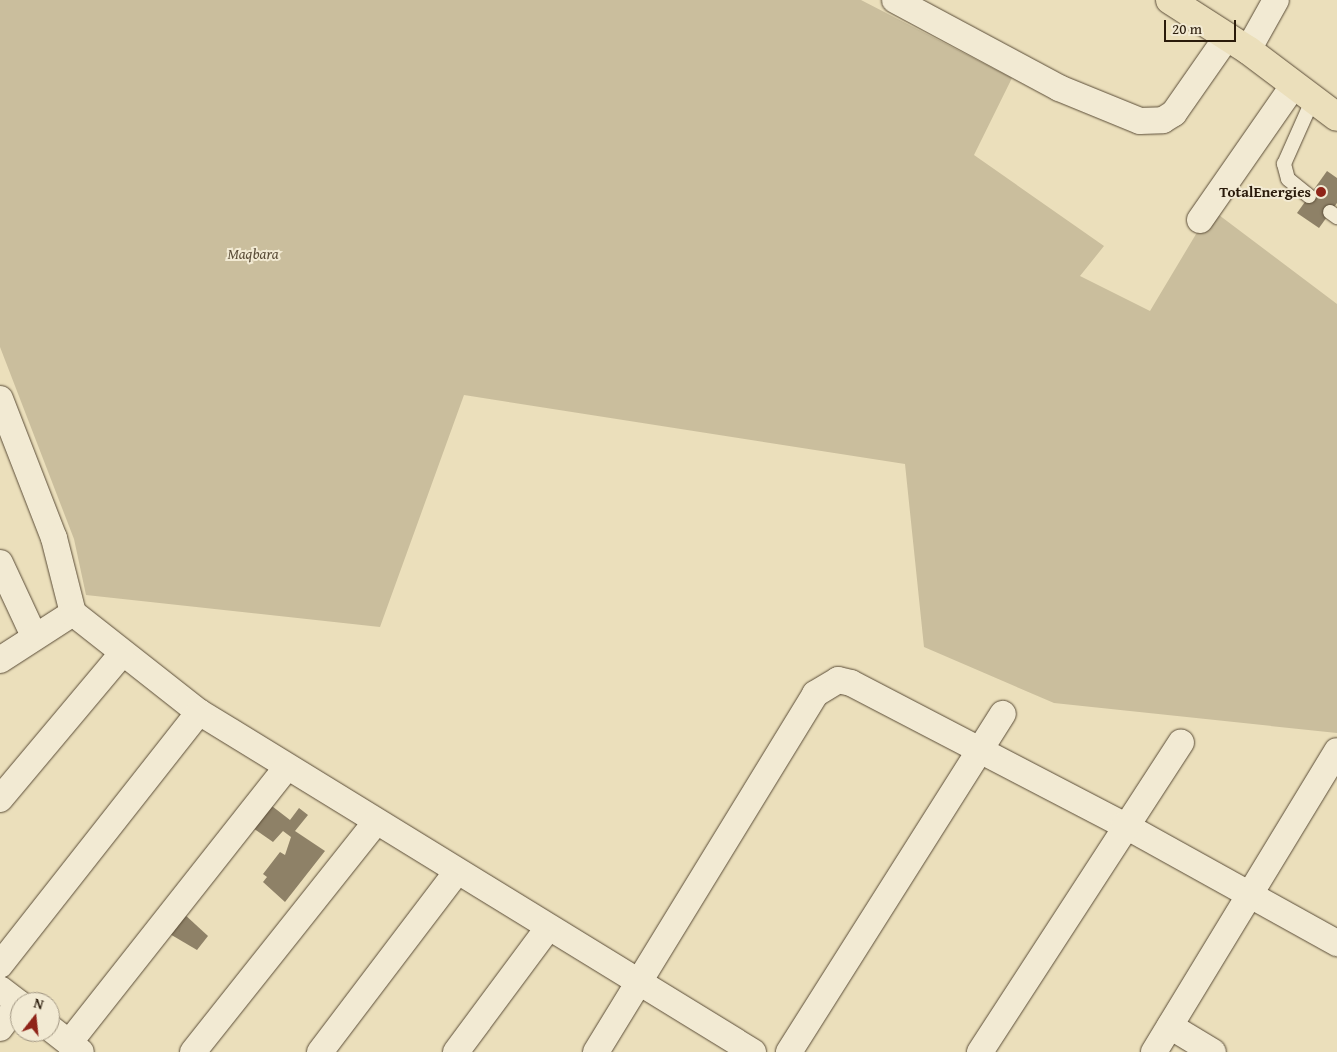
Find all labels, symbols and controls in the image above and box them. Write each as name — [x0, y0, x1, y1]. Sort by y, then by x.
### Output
scale bar — [1167, 10, 1240, 42]
text: 20 m — [1172, 18, 1202, 39]
place label: TotalEnergies — [1219, 183, 1311, 201]
marker: TotalEnergies — [1315, 186, 1327, 198]
park label: Maqbara — [227, 245, 279, 263]
north arrow — [10, 992, 60, 1042]
text: N — [32, 993, 46, 1014]

